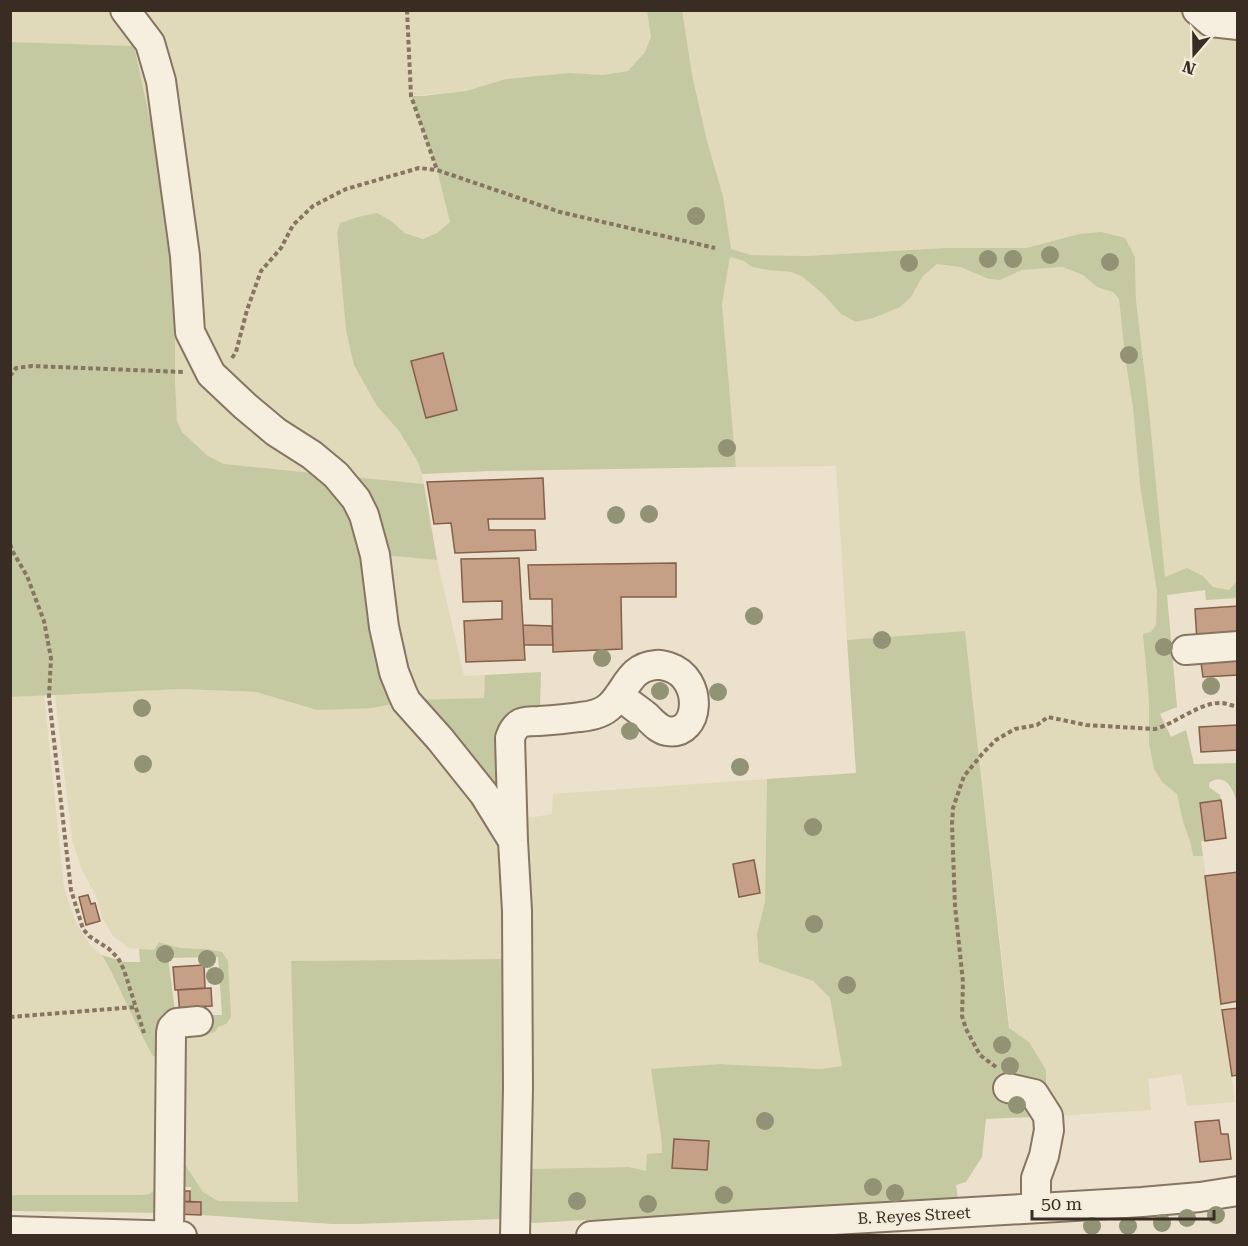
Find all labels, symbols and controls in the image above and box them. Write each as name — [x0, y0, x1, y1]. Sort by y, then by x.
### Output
north arrow — [1164, 24, 1224, 84]
text: N — [1180, 57, 1198, 79]
scale bar — [1032, 1183, 1214, 1221]
text: 50 m — [1041, 1193, 1082, 1214]
street label: B. Reyes Street — [857, 1203, 971, 1228]

